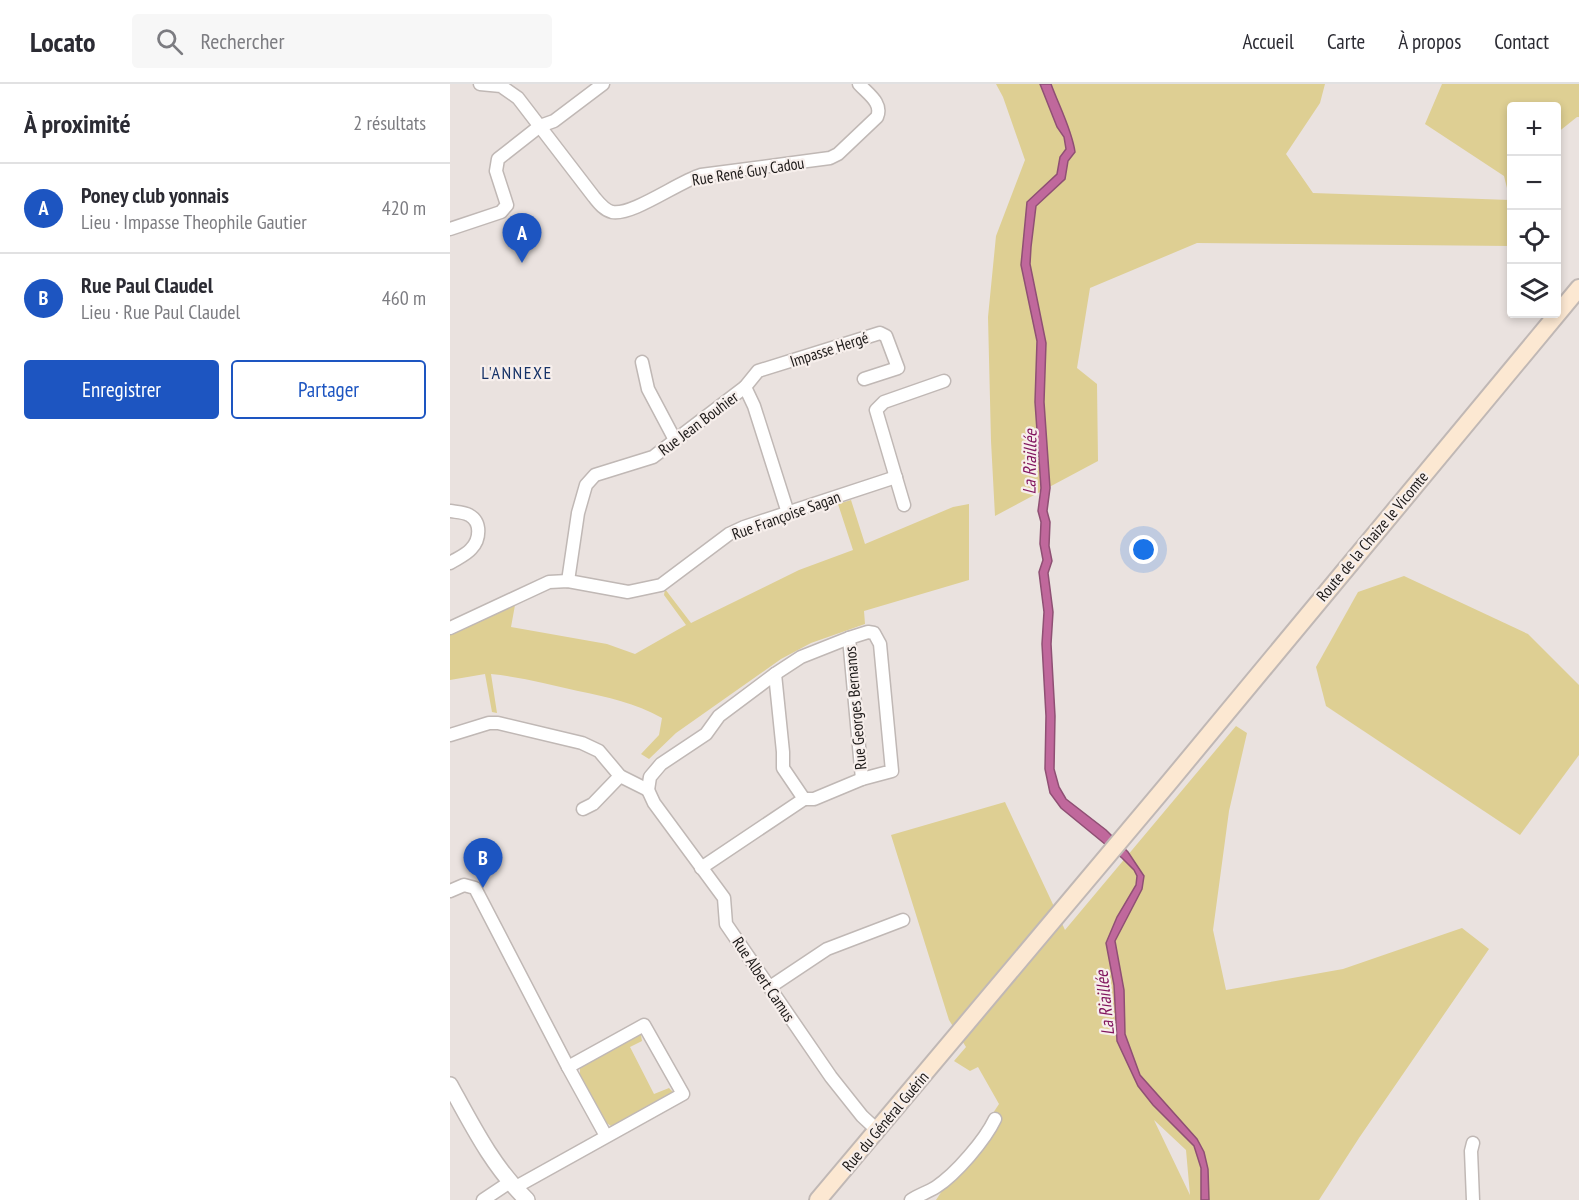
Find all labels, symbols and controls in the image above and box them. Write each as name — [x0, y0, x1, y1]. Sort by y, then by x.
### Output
search box — [132, 14, 552, 68]
text: Locato — [30, 23, 96, 60]
icon: search — [153, 25, 186, 58]
text: Rechercher — [201, 27, 284, 55]
text: Accueil — [1242, 28, 1294, 55]
text: Carte — [1327, 28, 1365, 55]
text: À propos — [1398, 28, 1461, 55]
text: Contact — [1494, 28, 1549, 55]
map controls — [1507, 102, 1561, 318]
button: + — [1507, 102, 1561, 156]
text: À proximité — [24, 107, 131, 140]
text: 2 résultats — [353, 110, 426, 136]
street label: Rue René Guy Cadou — [690, 152, 806, 190]
button: − — [1507, 156, 1561, 210]
text: Poney club yonnais — [81, 181, 229, 209]
text: A — [38, 195, 49, 221]
text: 420 m — [382, 195, 426, 221]
text: Lieu · Impasse Theophile Gautier — [81, 209, 307, 235]
button: locate — [1507, 210, 1561, 264]
pin: A — [502, 214, 542, 263]
button: layers — [1507, 264, 1561, 318]
text: Rue Paul Claudel — [81, 271, 213, 299]
text: B — [39, 285, 48, 311]
text: 460 m — [382, 285, 426, 311]
text: Lieu · Rue Paul Claudel — [81, 299, 240, 325]
street label: Impasse Hergé — [787, 327, 871, 371]
button: Enregistrer — [24, 360, 219, 419]
button: Partager — [231, 360, 426, 419]
district label: L'ANNEXE — [481, 361, 553, 384]
street label: Rue Jean Bouhier — [654, 386, 742, 460]
water label: La Riaillée — [1017, 428, 1042, 495]
street label: Route de la Chaize le Vicomte — [1312, 467, 1432, 605]
street label: Rue Françoise Sagan — [729, 486, 843, 544]
your location — [1129, 535, 1158, 564]
street label: Rue Georges Bernanos — [840, 645, 870, 771]
pin: B — [464, 838, 502, 888]
street label: Rue Albert Camus — [728, 933, 800, 1025]
water label: La Riaillée — [1090, 968, 1119, 1037]
street label: Rue du Général Guérin — [837, 1067, 933, 1175]

